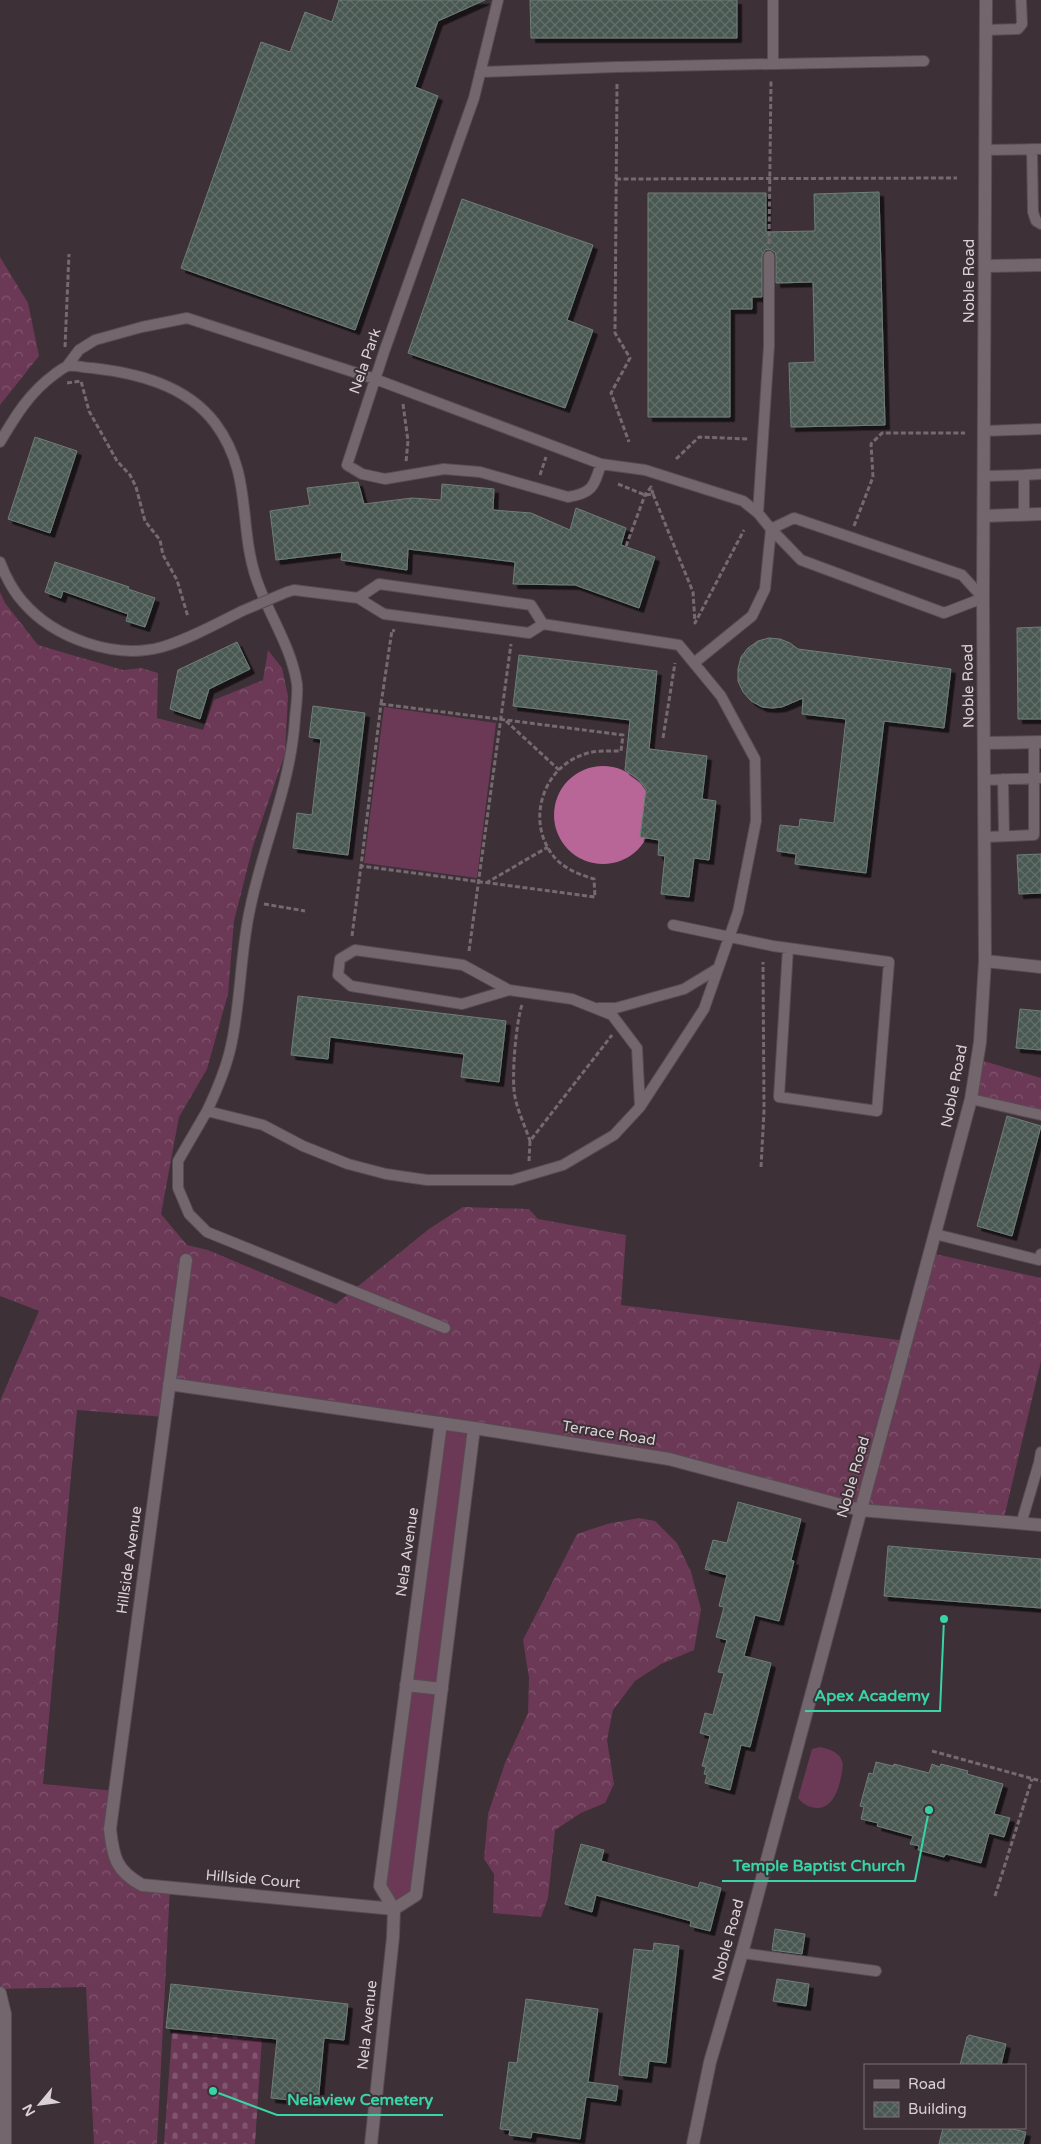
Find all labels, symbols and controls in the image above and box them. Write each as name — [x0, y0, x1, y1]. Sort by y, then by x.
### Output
street label: Noble Road — [960, 239, 978, 323]
street label: Nela Park — [345, 326, 385, 396]
street label: Noble Road — [958, 644, 978, 728]
street label: Noble Road — [937, 1043, 971, 1129]
street label: Terrace Road — [561, 1417, 657, 1449]
street label: Noble Road — [833, 1434, 873, 1520]
street label: Hillside Avenue — [113, 1505, 145, 1615]
street label: Nela Avenue — [392, 1506, 422, 1598]
callout: Apex Academy — [805, 1680, 940, 1711]
text: Apex Academy — [814, 1686, 930, 1706]
callout: Temple Baptist Church — [722, 1850, 915, 1881]
text: Temple Baptist Church — [732, 1856, 905, 1876]
street label: Hillside Court — [205, 1866, 301, 1892]
street label: Noble Road — [708, 1897, 748, 1983]
street label: Nela Avenue — [353, 1979, 381, 2071]
legend — [864, 2064, 1026, 2129]
text: Road — [908, 2075, 946, 2093]
north arrow — [15, 2079, 65, 2129]
callout: Nelaview Cemetery — [277, 2084, 443, 2115]
text: Nelaview Cemetery — [287, 2090, 434, 2110]
text: Building — [908, 2100, 967, 2118]
text: N — [19, 2101, 39, 2119]

